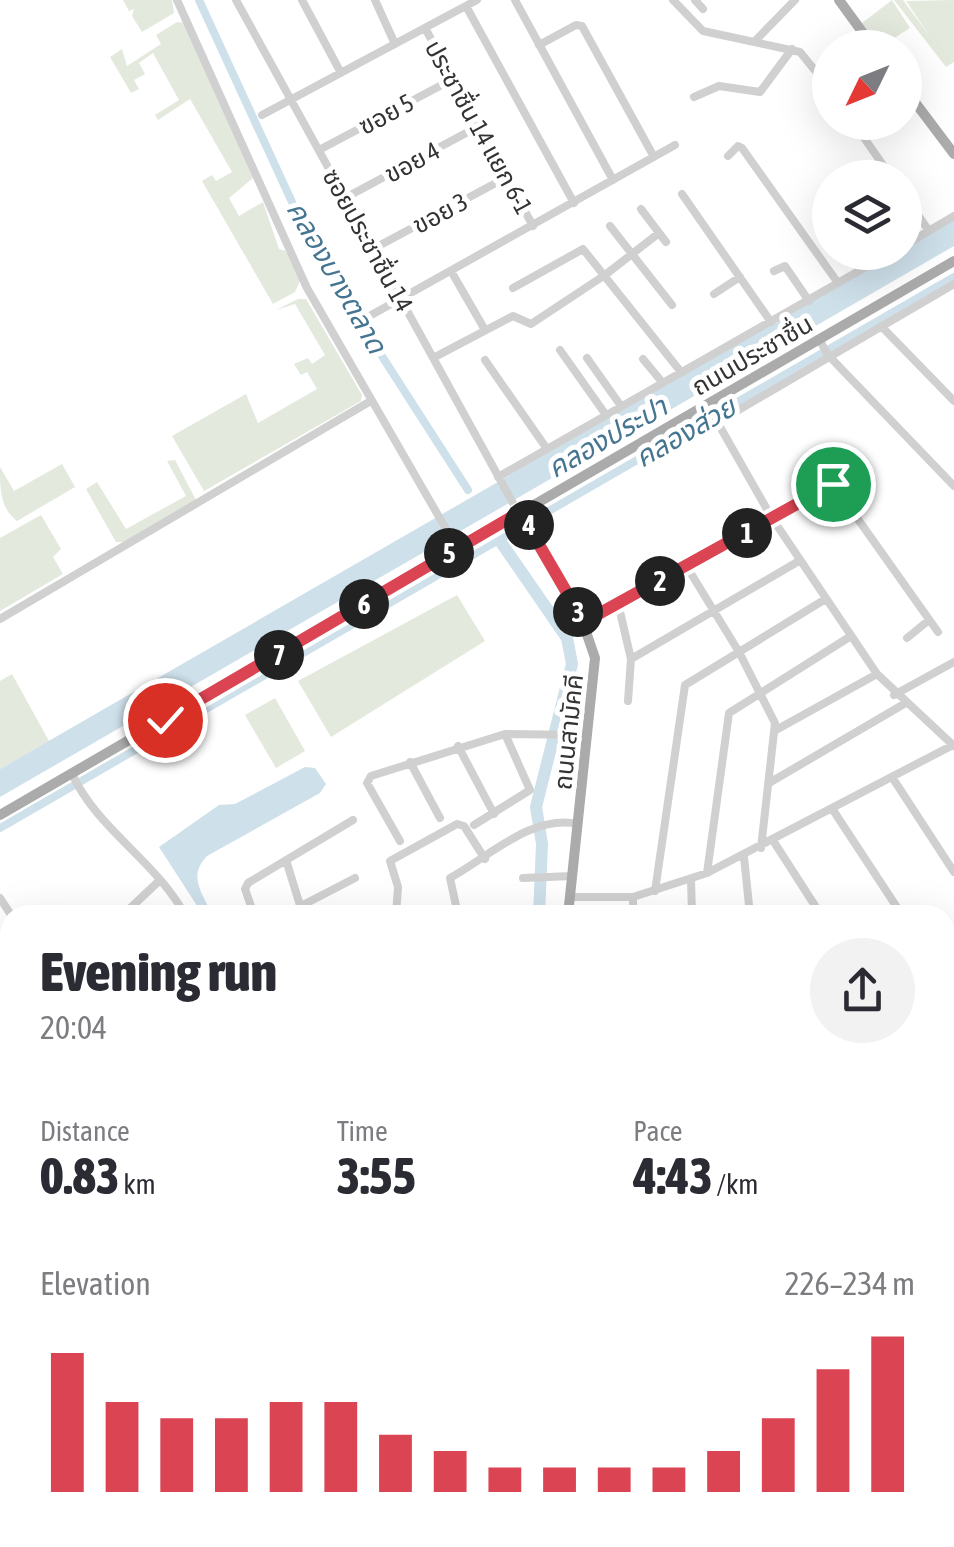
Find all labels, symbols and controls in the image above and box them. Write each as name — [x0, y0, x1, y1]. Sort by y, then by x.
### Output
north arrow — [812, 30, 922, 140]
map controls — [812, 30, 922, 270]
street label: ประชาชื่น 14 แยก 6-1 — [420, 34, 541, 219]
street label: ฃอย 5 — [354, 88, 418, 140]
street label: ขอย 4 — [380, 136, 444, 188]
button: layers — [812, 160, 922, 270]
street label: ซอยประชาชื่น 14 — [317, 162, 421, 316]
street label: ขอย 3 — [408, 187, 472, 239]
water label: คลองบางตลาด — [281, 195, 394, 359]
street label: ถนนประชาชื่น — [685, 307, 817, 401]
water label: คลองประปา — [542, 389, 674, 484]
water label: คลองส่วย — [629, 389, 743, 474]
pin — [791, 442, 876, 527]
icon: arrive — [806, 457, 861, 512]
pin: 4 — [504, 500, 554, 550]
pin: 1 — [722, 508, 772, 558]
text: 4 — [522, 509, 536, 541]
text: 1 — [740, 517, 754, 549]
pin: 5 — [424, 528, 474, 578]
text: 5 — [442, 537, 456, 569]
pin: 2 — [635, 556, 685, 606]
text: 2 — [653, 565, 667, 597]
pin: 6 — [339, 579, 389, 629]
pin: 3 — [553, 587, 603, 637]
text: 6 — [357, 588, 371, 620]
text: 3 — [571, 596, 585, 628]
pin: 7 — [254, 630, 304, 680]
text: 7 — [272, 639, 286, 671]
street label: ถนนสามัคคี — [548, 673, 588, 791]
pin — [123, 678, 208, 763]
icon: check — [138, 693, 193, 748]
button: share — [810, 938, 915, 1043]
text: Evening run — [40, 940, 277, 1003]
text: 20:04 — [40, 1009, 107, 1046]
text: Distance — [40, 1115, 130, 1147]
text: Time — [337, 1115, 388, 1147]
text: Pace — [633, 1115, 683, 1147]
text: 0.83 — [40, 1147, 119, 1205]
text: 3:55 — [337, 1147, 416, 1205]
text: 4:43 — [633, 1147, 713, 1205]
text: km — [119, 1168, 156, 1200]
text: /km — [713, 1168, 759, 1200]
text: Elevation — [40, 1265, 151, 1302]
text: 226–234 m — [785, 1265, 915, 1302]

